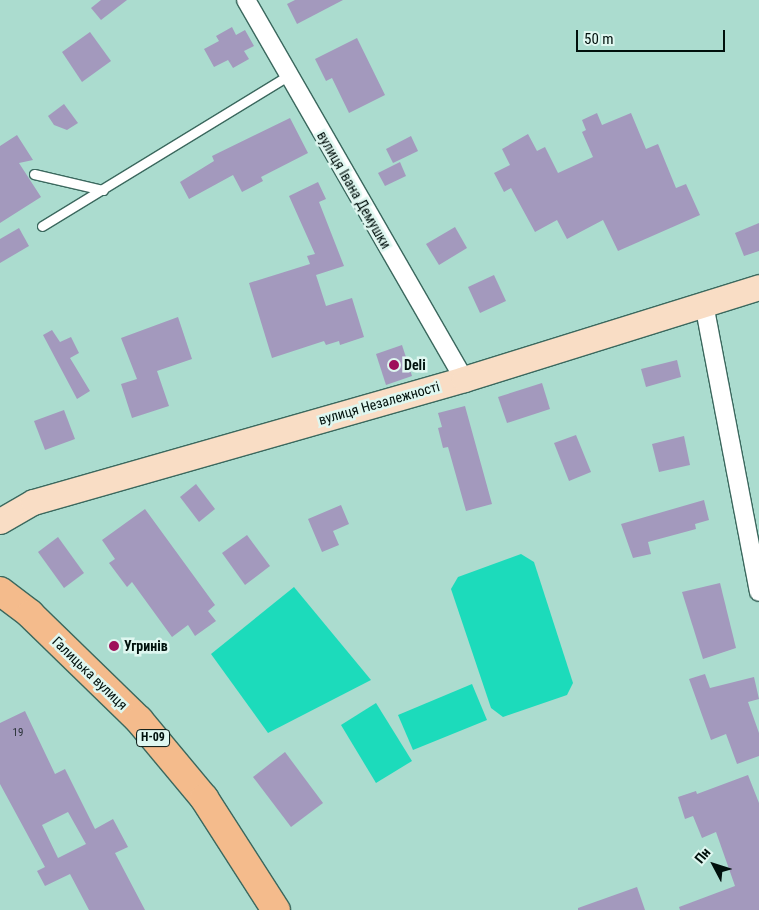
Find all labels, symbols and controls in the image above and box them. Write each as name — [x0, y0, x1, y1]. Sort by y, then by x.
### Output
scale bar — [579, 20, 728, 52]
text: 50 m — [584, 30, 614, 48]
street label: вулиця Івана Демушки — [314, 128, 394, 252]
place label: Deli — [404, 357, 426, 373]
marker: Deli — [388, 359, 400, 371]
street label: вулиця Незалежності — [317, 378, 441, 428]
street label: Галицька вулиця — [49, 633, 131, 713]
place label: Угринів — [124, 638, 168, 654]
marker: Угринів — [108, 640, 120, 652]
house number: 19 — [13, 726, 23, 740]
road number: Н-09 — [136, 728, 170, 748]
north arrow — [689, 840, 739, 890]
text: Пн — [691, 844, 714, 866]

